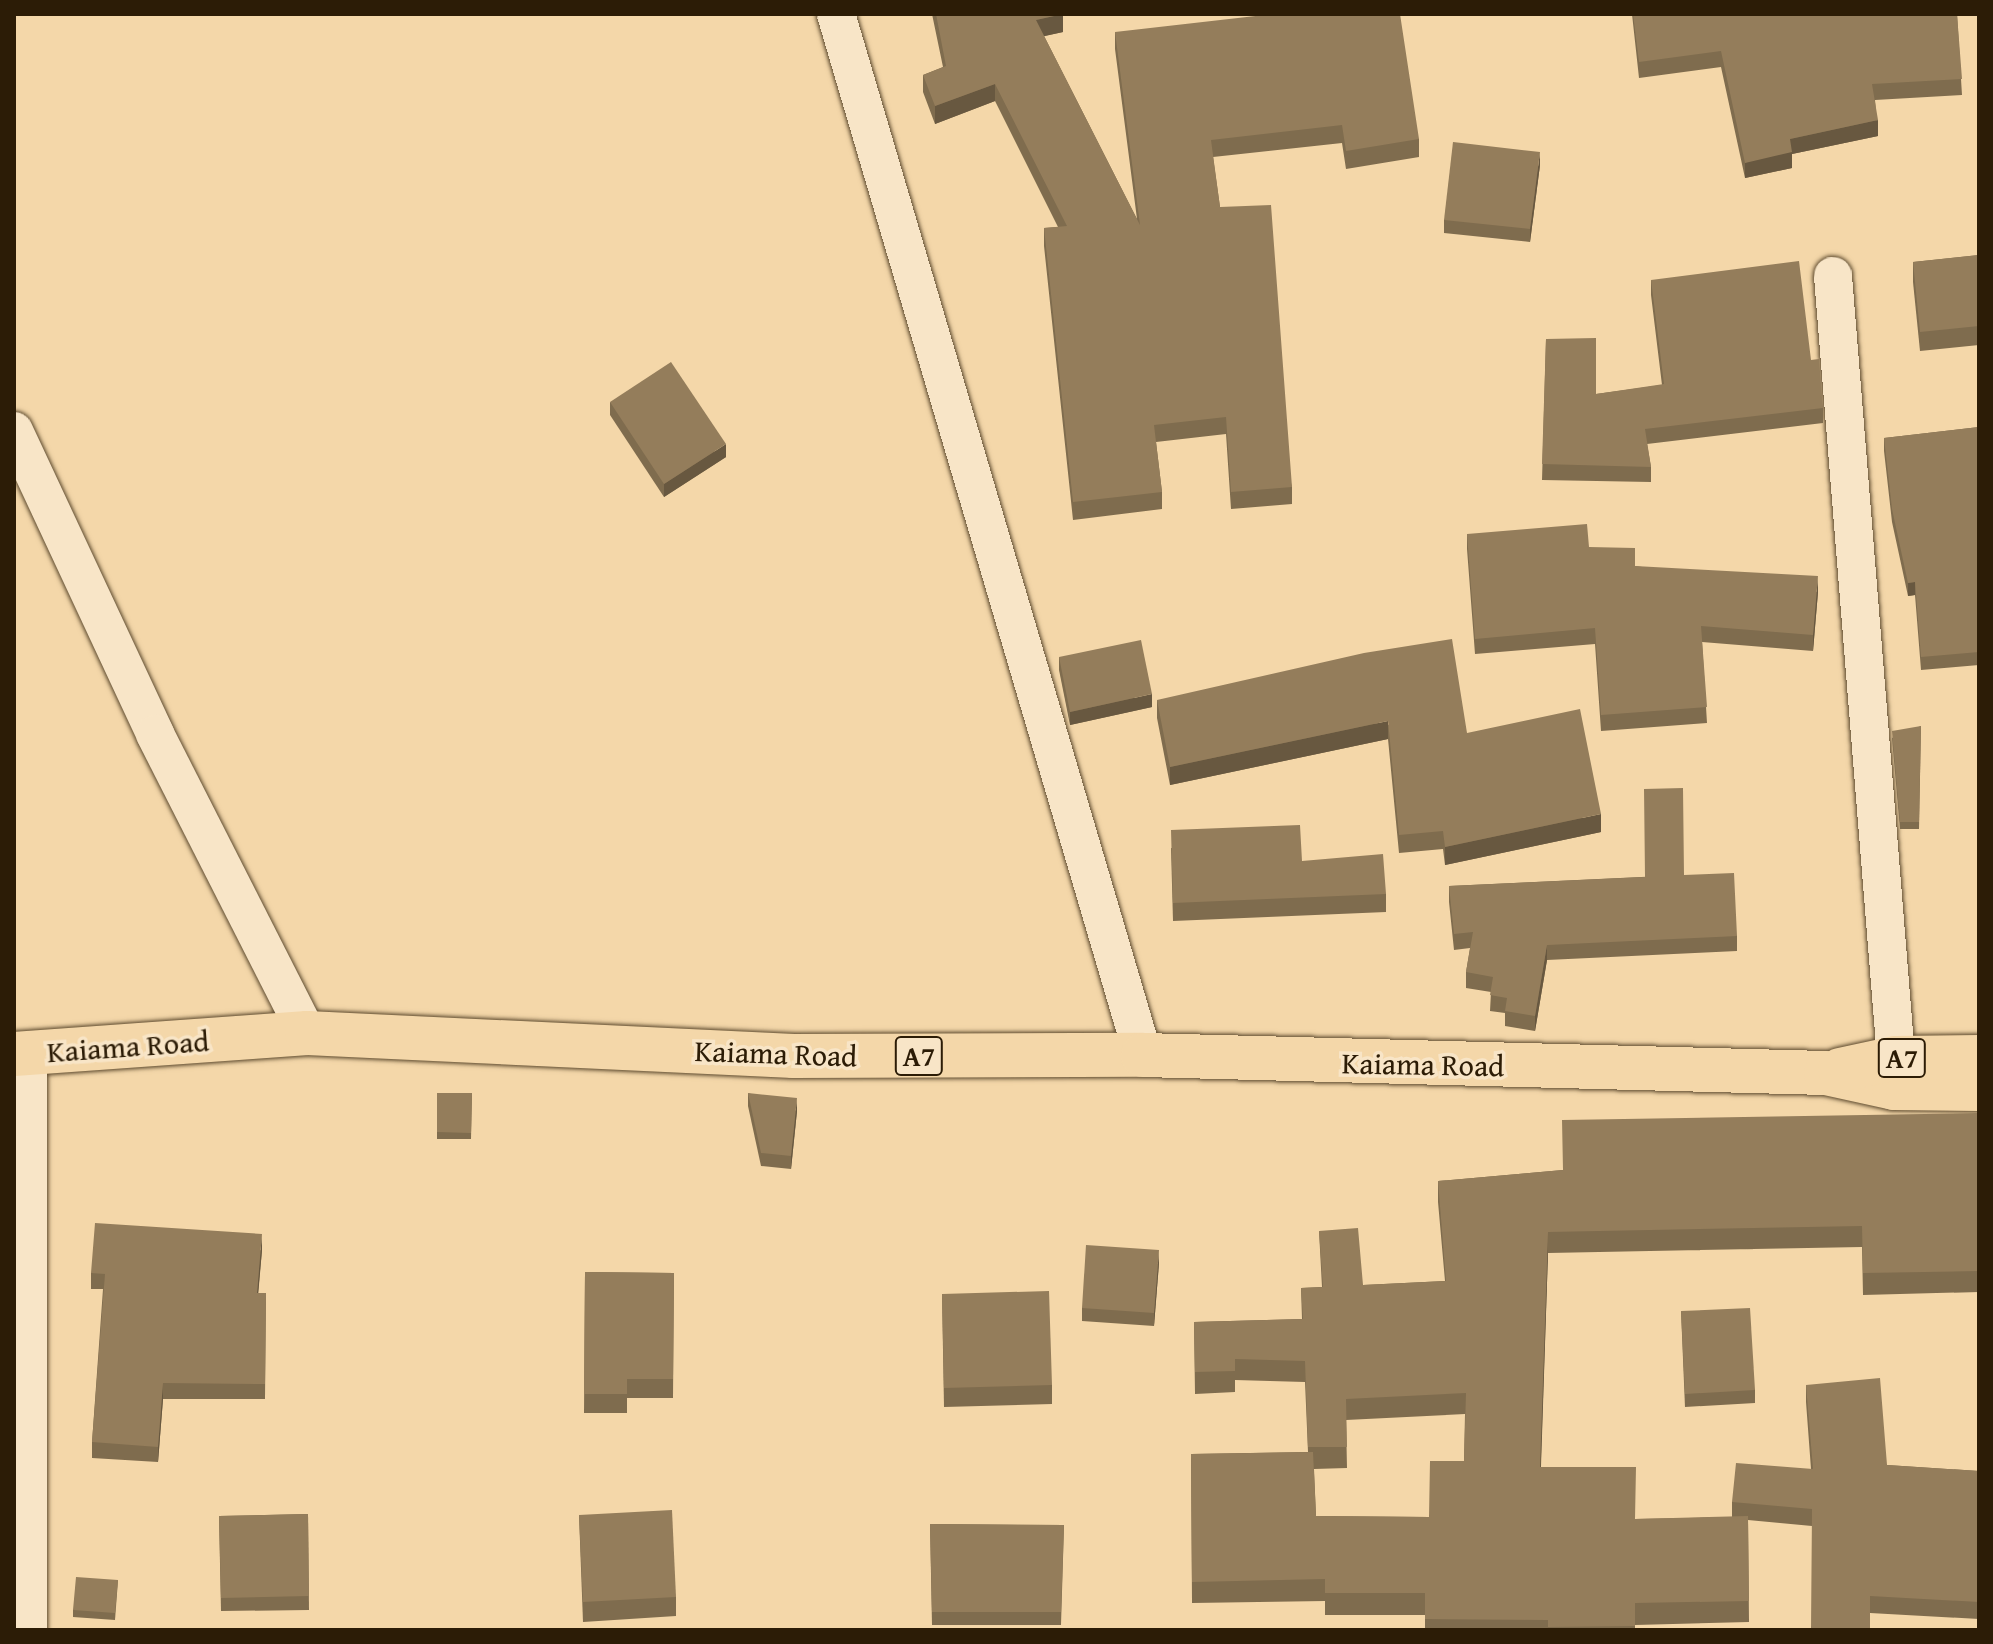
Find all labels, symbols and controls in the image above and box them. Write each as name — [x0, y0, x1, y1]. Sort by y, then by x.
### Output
street label: Kaiama Road — [46, 1022, 210, 1070]
street label: Kaiama Road — [694, 1032, 858, 1074]
road number: A7 — [893, 1032, 945, 1080]
road number: A7 — [1876, 1034, 1928, 1082]
street label: Kaiama Road — [1341, 1045, 1505, 1083]

